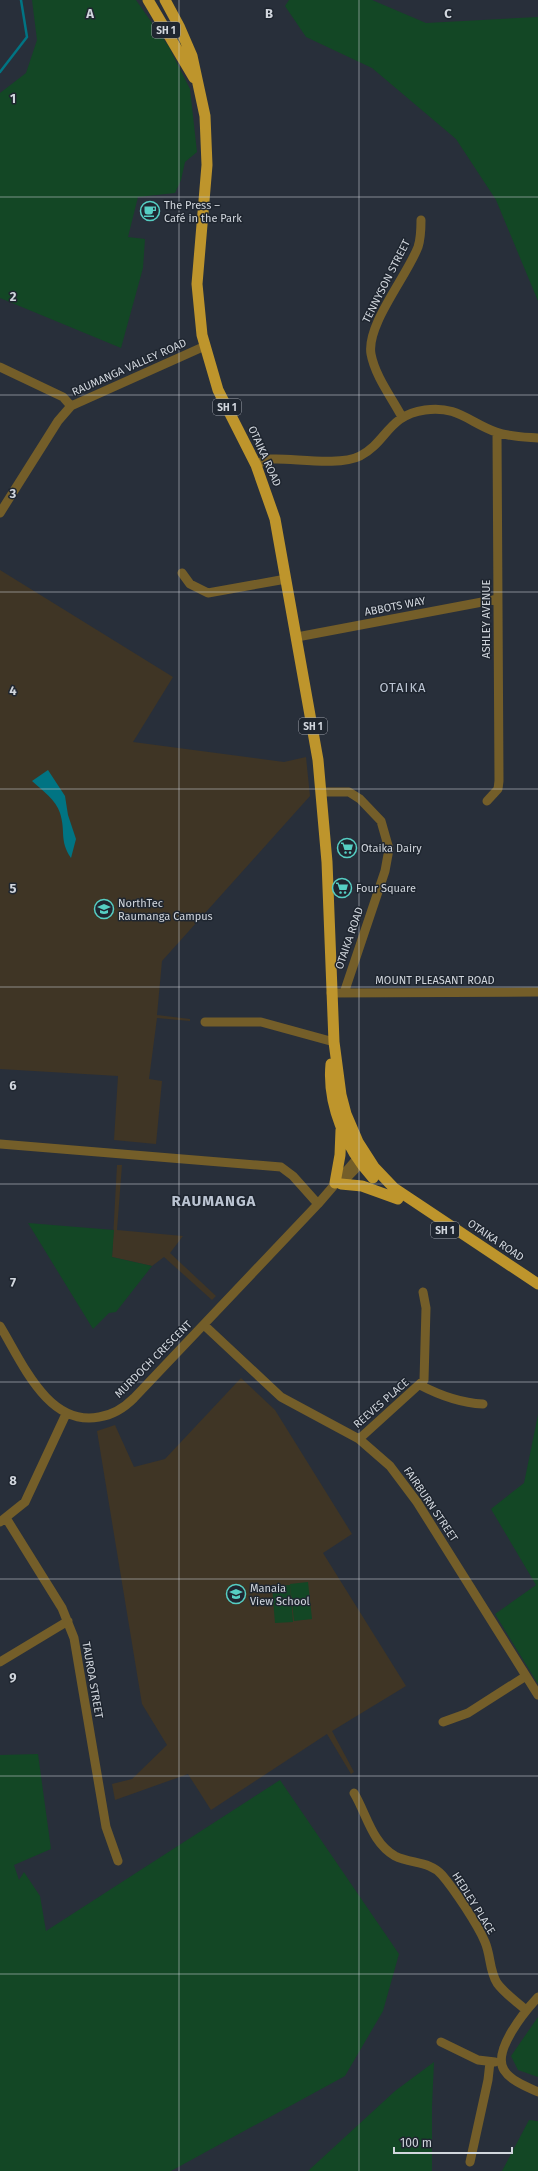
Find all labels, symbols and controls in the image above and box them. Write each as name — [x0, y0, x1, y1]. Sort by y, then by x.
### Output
text: A — [85, 6, 94, 21]
text: B — [265, 6, 273, 21]
text: C — [444, 6, 452, 21]
road number: SH 1 — [152, 22, 180, 38]
text: 1 — [10, 91, 16, 106]
place label: The Press – Café in the Park — [164, 199, 242, 225]
cafe icon: The Press – Café in the Park — [139, 200, 161, 222]
street label: TENNYSON STREET — [360, 237, 413, 325]
text: 2 — [10, 289, 17, 304]
street label: RAUMANGA VALLEY ROAD — [70, 336, 189, 399]
road number: SH 1 — [213, 399, 241, 415]
street label: OTAIKA ROAD — [245, 424, 284, 489]
text: 3 — [9, 486, 17, 501]
street label: ASHLEY AVENUE — [480, 579, 493, 658]
street label: ABBOTS WAY — [363, 594, 427, 619]
district label: OTAIKA — [379, 680, 427, 695]
text: 4 — [9, 683, 17, 698]
road number: SH 1 — [299, 718, 327, 734]
supermarket icon: Otaika Dairy — [336, 837, 358, 859]
place label: Otaika Dairy — [361, 842, 422, 855]
supermarket icon: Four Square — [331, 877, 353, 899]
text: 5 — [10, 881, 17, 896]
place label: Four Square — [356, 882, 416, 895]
place label: NorthTec Raumanga Campus — [118, 897, 213, 923]
school or university icon: NorthTec Raumanga Campus — [93, 898, 115, 920]
street label: OTAIKA ROAD — [333, 905, 366, 971]
street label: MOUNT PLEASANT ROAD — [375, 974, 495, 987]
text: 6 — [9, 1078, 17, 1093]
district label: RAUMANGA — [172, 1192, 257, 1210]
street label: OTAIKA ROAD — [465, 1217, 526, 1264]
road number: SH 1 — [431, 1222, 459, 1238]
text: 7 — [10, 1275, 16, 1290]
street label: MURDOCH CRESCENT — [112, 1318, 195, 1401]
street label: REEVES PLACE — [351, 1376, 412, 1431]
street label: FAIRBURN STREET — [401, 1464, 461, 1545]
text: 8 — [9, 1473, 17, 1488]
place label: Manaia View School — [250, 1582, 310, 1608]
school or university icon: Manaia View School — [225, 1583, 247, 1605]
street label: TAUROA STREET — [79, 1641, 106, 1720]
text: 9 — [9, 1670, 17, 1685]
street label: HEDLEY PLACE — [449, 1870, 498, 1937]
scale bar — [394, 2129, 512, 2155]
text: 100 m — [400, 2136, 432, 2150]

